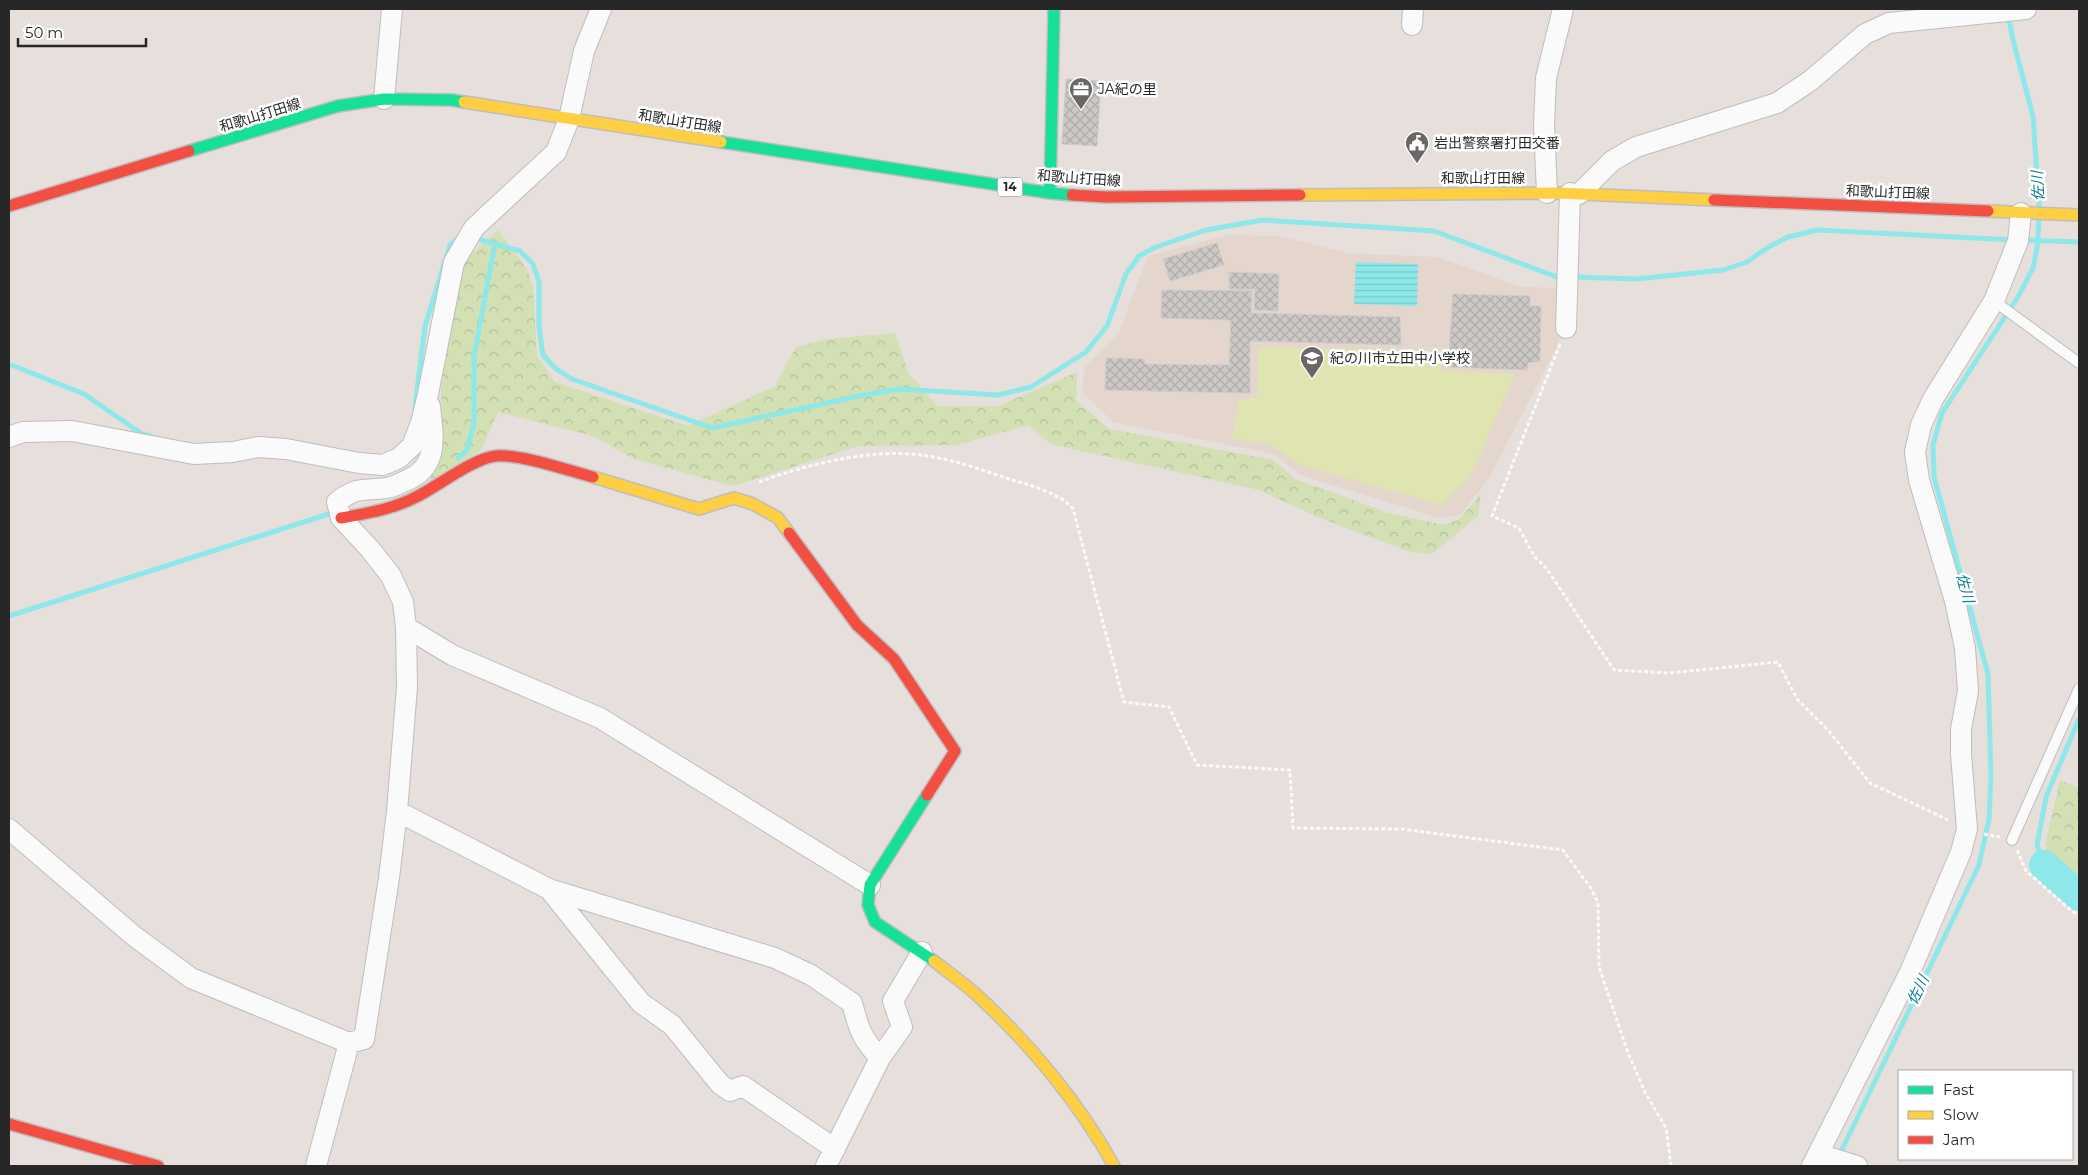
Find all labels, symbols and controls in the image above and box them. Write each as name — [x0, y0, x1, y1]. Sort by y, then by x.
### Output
scale bar — [18, 15, 145, 47]
text: 50 m — [25, 23, 63, 42]
office icon: JA紀の里 — [1068, 76, 1094, 110]
place label: JA紀の里 — [1097, 80, 1157, 98]
street label: 和歌山打田線 — [217, 94, 303, 136]
street label: 和歌山打田線 — [637, 106, 723, 136]
public building icon: 岩出警察署打田交番 — [1404, 130, 1430, 164]
place label: 岩出警察署打田交番 — [1434, 134, 1560, 152]
street label: 和歌山打田線 — [1036, 166, 1122, 190]
street label: 和歌山打田線 — [1441, 169, 1525, 187]
water label: 佐川 — [2027, 169, 2048, 202]
road number: 14 — [998, 178, 1022, 196]
street label: 和歌山打田線 — [1846, 182, 1930, 202]
school or university icon: 紀の川市立田中小学校 — [1299, 345, 1325, 379]
place label: 紀の川市立田中小学校 — [1330, 349, 1470, 367]
water label: 佐川 — [1952, 571, 1979, 607]
water label: 佐川 — [1902, 970, 1934, 1007]
legend — [1898, 1070, 2073, 1160]
text: Fast — [1943, 1080, 1974, 1099]
text: Slow — [1943, 1105, 1979, 1124]
text: Jam — [1942, 1130, 1975, 1149]

